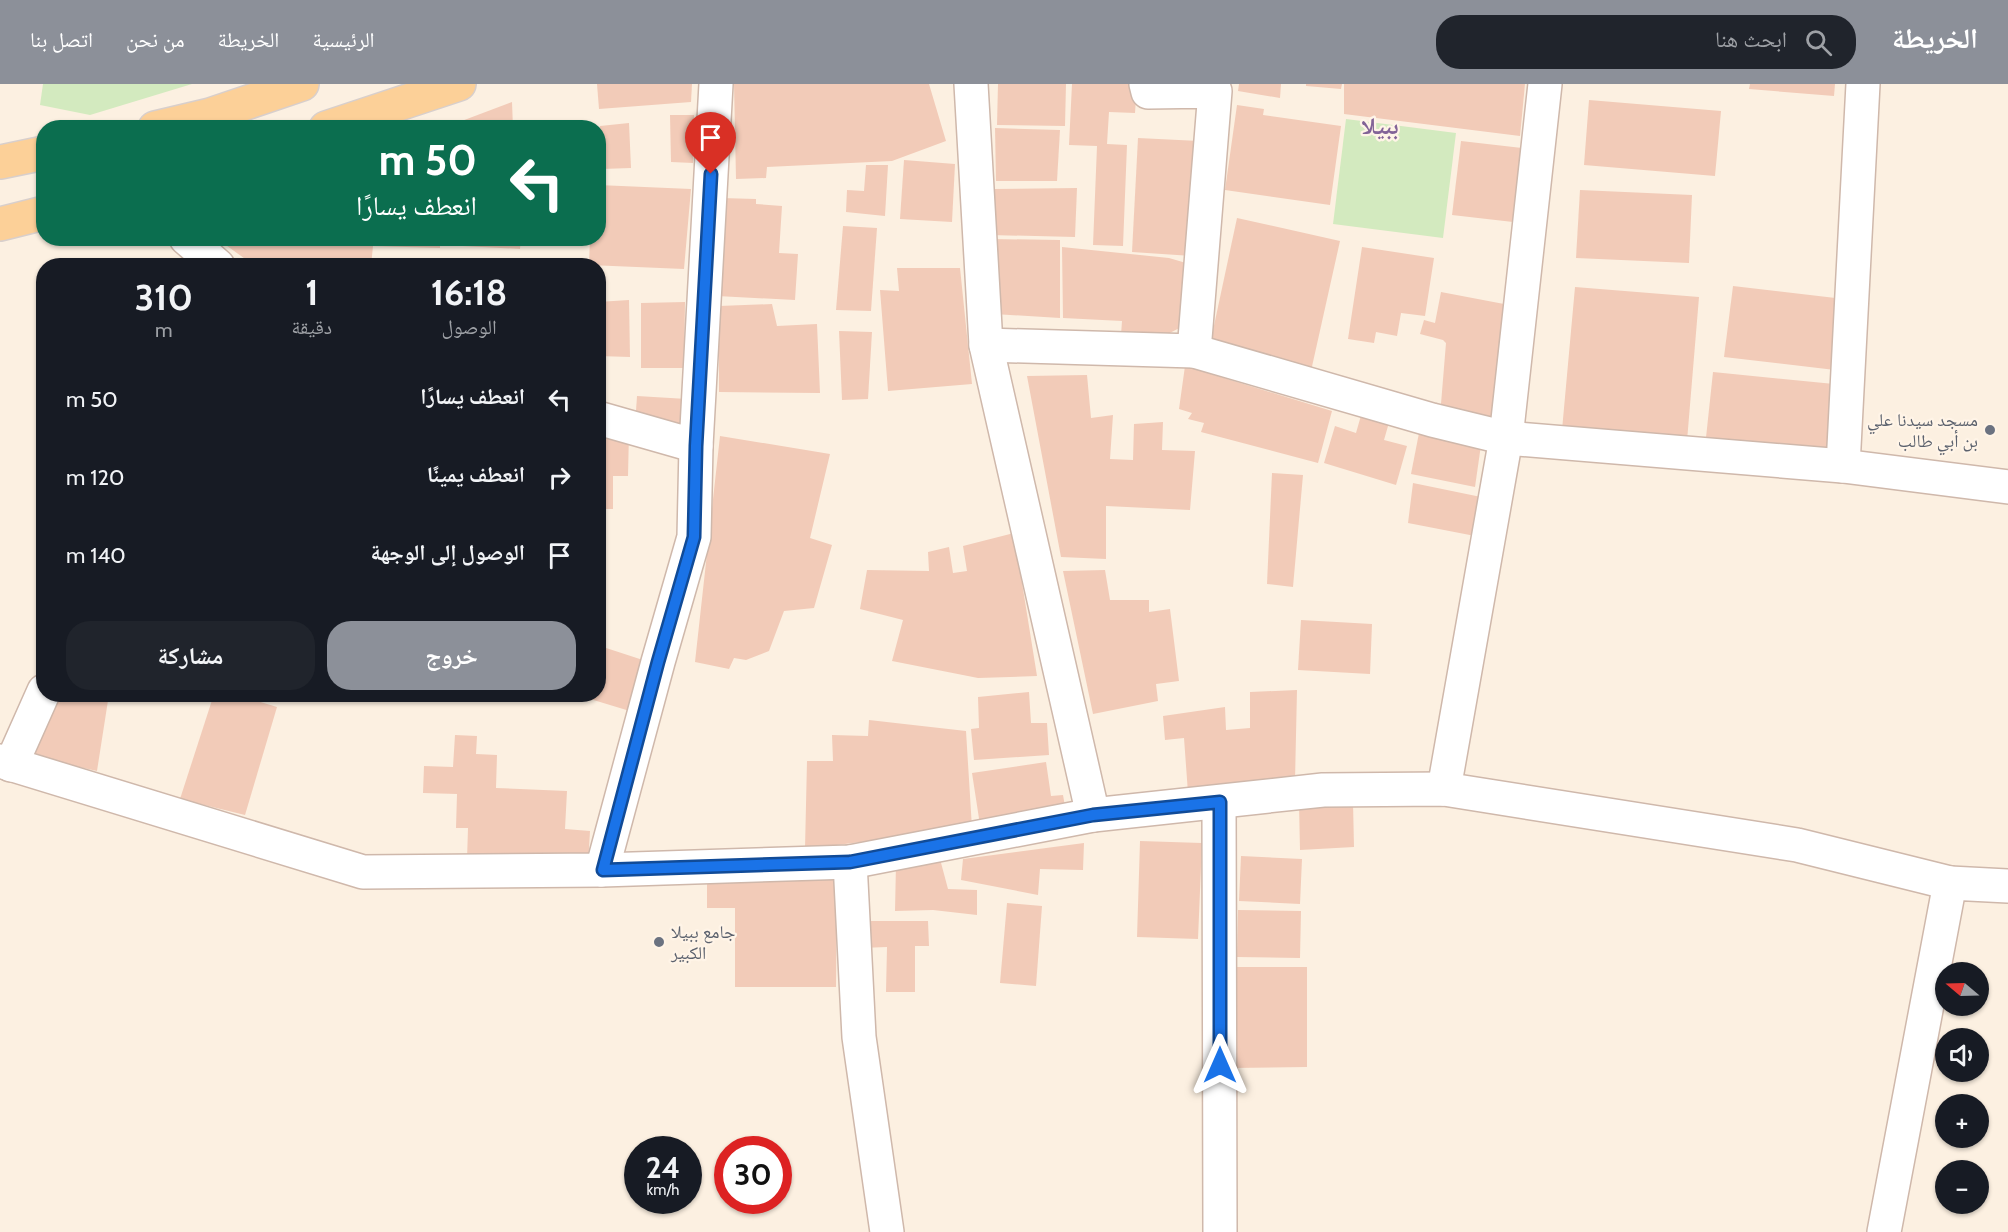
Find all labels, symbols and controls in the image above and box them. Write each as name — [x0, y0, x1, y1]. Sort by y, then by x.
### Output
search box — [1436, 15, 1856, 69]
text: الخريطة — [1892, 21, 1978, 55]
text: ابحث هنا — [1715, 26, 1787, 53]
icon: search — [1802, 26, 1835, 59]
text: اتصل بنا — [30, 27, 93, 52]
text: من نحن — [126, 27, 185, 52]
text: الخريطة — [218, 27, 279, 52]
text: الرئيسية — [312, 27, 375, 52]
district label: ببيلا — [1361, 111, 1399, 140]
pin — [685, 112, 736, 174]
icon: arrive — [694, 121, 727, 154]
text: 50 m — [379, 134, 477, 186]
icon: left — [498, 144, 576, 222]
text: انعطف يسارًا — [356, 189, 477, 222]
text: 1 — [305, 270, 318, 314]
text: 16:18 — [431, 270, 507, 314]
text: 310 — [135, 275, 193, 319]
text: دقيقة — [291, 315, 332, 339]
text: الوصول — [441, 315, 497, 339]
text: m — [155, 318, 173, 342]
text: انعطف يسارًا — [420, 383, 525, 410]
icon: left — [543, 383, 576, 416]
text: 50 m — [66, 386, 118, 413]
place label: مسجد سيدنا علي بن أبي طالب — [1867, 409, 1978, 456]
marker: مسجد سيدنا علي بن أبي طالب — [1983, 423, 1997, 437]
text: انعطف يمينًا — [427, 461, 525, 488]
icon: right — [543, 461, 576, 494]
text: 120 m — [66, 464, 124, 491]
text: الوصول إلى الوجهة — [370, 539, 525, 566]
icon: arrive — [543, 539, 576, 572]
text: 140 m — [66, 542, 126, 569]
button: مشاركة — [66, 621, 315, 690]
button: خروج — [327, 621, 576, 690]
place label: جامع ببيلا الكبير — [670, 921, 736, 964]
marker: جامع ببيلا الكبير — [652, 935, 666, 949]
north arrow — [1935, 962, 1989, 1016]
map controls — [1935, 962, 1989, 1214]
button: sound — [1935, 1028, 1989, 1082]
position arrow — [1188, 1033, 1252, 1097]
button: + — [1935, 1094, 1989, 1148]
speed limit sign: 30 — [714, 1136, 792, 1214]
text: 24 — [646, 1149, 680, 1186]
button: − — [1935, 1160, 1989, 1214]
text: km/h — [647, 1181, 679, 1199]

